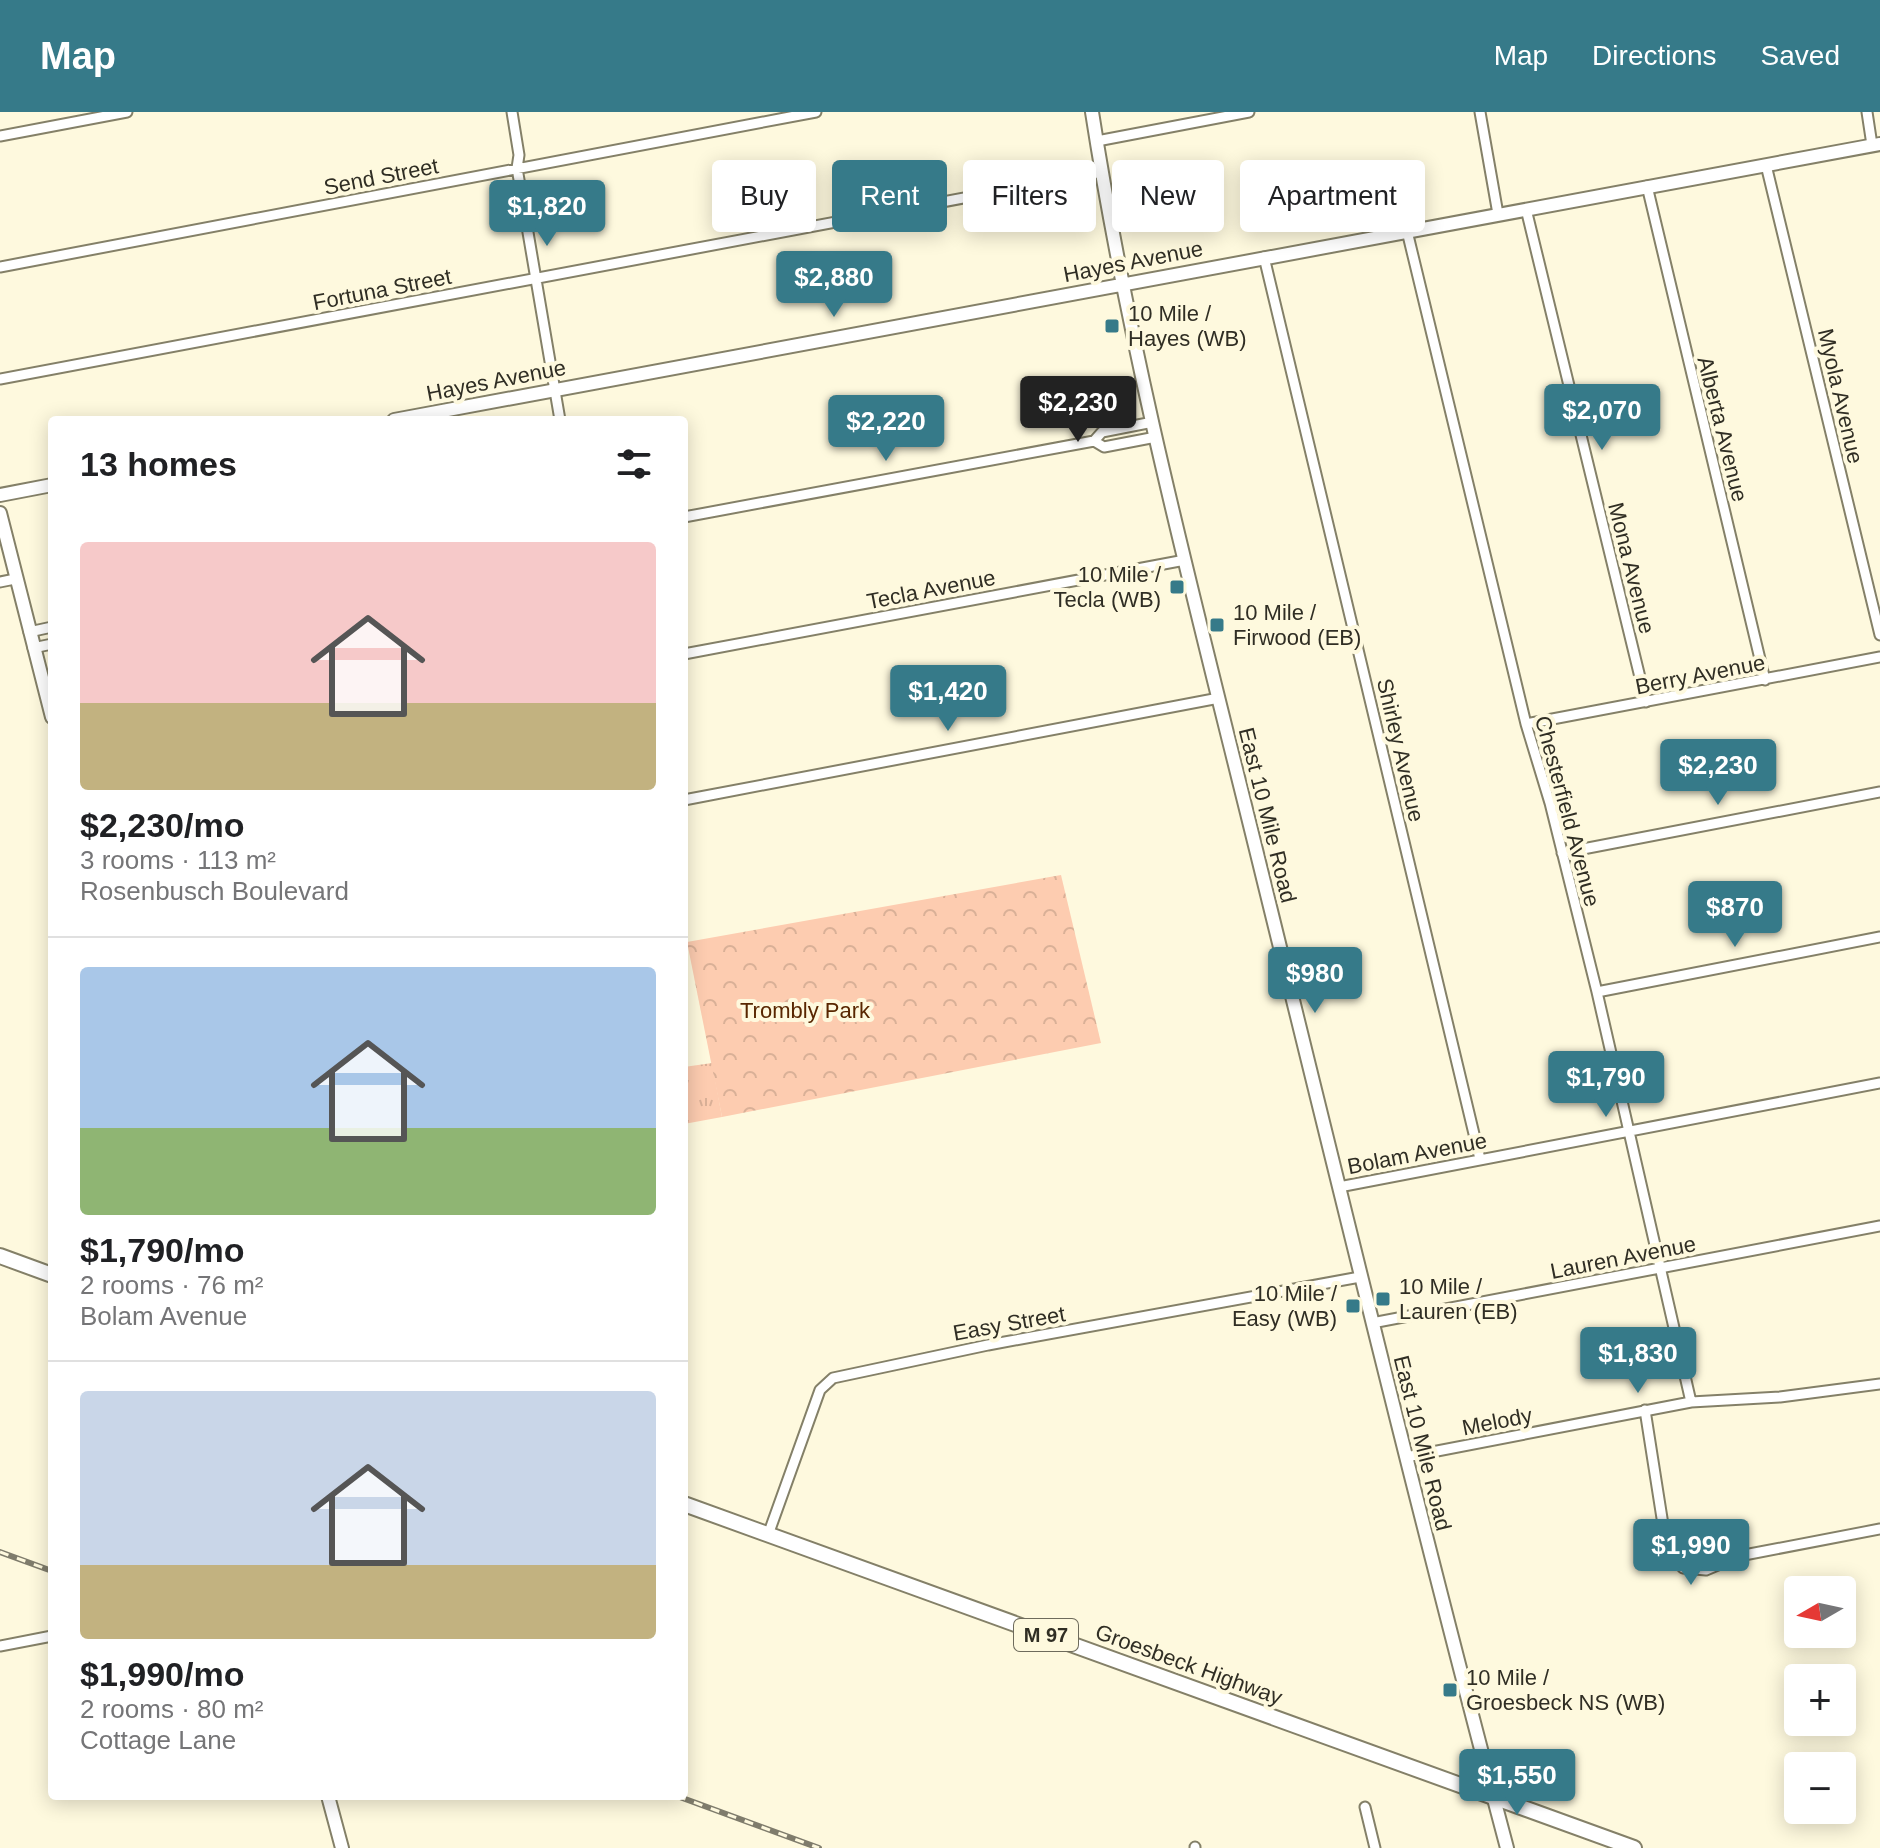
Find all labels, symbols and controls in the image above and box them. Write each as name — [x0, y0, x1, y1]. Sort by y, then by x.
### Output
text: Map — [40, 35, 116, 77]
text: Map — [1494, 40, 1548, 71]
text: Directions — [1592, 40, 1717, 71]
text: Saved — [1761, 40, 1840, 71]
street label: Send Street — [322, 153, 441, 200]
chip: Buy — [712, 160, 816, 232]
chip: Rent — [832, 160, 947, 232]
chip: Filters — [963, 160, 1096, 232]
chip: New — [1112, 160, 1224, 232]
chip: Apartment — [1240, 160, 1425, 232]
pin: $1,820 — [482, 180, 612, 248]
text: $1,820 — [507, 191, 587, 221]
street label: Hayes Avenue — [1061, 236, 1205, 287]
pin: $2,880 — [769, 251, 899, 319]
text: $2,880 — [794, 262, 874, 292]
street label: Fortuna Street — [311, 264, 454, 315]
place label: 10 Mile / Hayes (WB) — [1128, 301, 1247, 351]
marker: 10 Mile / Hayes (WB) — [1103, 317, 1121, 335]
street label: Myola Avenue — [1813, 326, 1868, 466]
street label: Alberta Avenue — [1692, 354, 1753, 504]
street label: Hayes Avenue — [424, 355, 568, 406]
pin: $2,230 — [1013, 376, 1143, 444]
pin: $2,070 — [1537, 384, 1667, 452]
text: $2,230 — [1038, 387, 1118, 417]
pin: $2,220 — [821, 395, 951, 463]
text: $2,070 — [1562, 395, 1642, 425]
text: $2,220 — [846, 406, 926, 436]
icon: filters — [612, 442, 656, 486]
text: 13 homes — [80, 445, 237, 483]
street label: Mona Avenue — [1603, 500, 1660, 636]
place label: 10 Mile / Tecla (WB) — [1053, 562, 1162, 612]
street label: Tecla Avenue — [865, 565, 998, 614]
marker: 10 Mile / Tecla (WB) — [1168, 578, 1186, 596]
icon: home — [296, 594, 440, 738]
place label: 10 Mile / Firwood (EB) — [1233, 600, 1361, 650]
marker: 10 Mile / Firwood (EB) — [1208, 616, 1226, 634]
street label: Berry Avenue — [1633, 650, 1767, 699]
pin: $1,420 — [883, 665, 1013, 733]
text: $1,420 — [908, 676, 988, 706]
street label: Shirley Avenue — [1372, 676, 1429, 824]
street label: Chesterfield Avenue — [1530, 713, 1605, 909]
street label: East 10 Mile Road — [1234, 725, 1301, 905]
pin: $2,230 — [1653, 739, 1783, 807]
text: $2,230 — [1678, 750, 1758, 780]
text: $2,230/mo — [80, 806, 244, 844]
text: 3 rooms · 113 m² — [80, 845, 276, 875]
text: Rosenbusch Boulevard — [80, 876, 349, 906]
pin: $870 — [1688, 881, 1782, 949]
text: $870 — [1706, 892, 1764, 922]
pin: $980 — [1268, 947, 1362, 1015]
text: $980 — [1286, 958, 1344, 988]
park label: Trombly Park — [740, 998, 871, 1023]
icon: home — [296, 1019, 440, 1163]
pin: $1,790 — [1541, 1051, 1671, 1119]
text: $1,790 — [1566, 1062, 1646, 1092]
street label: Bolam Avenue — [1345, 1128, 1489, 1179]
text: $1,790/mo — [80, 1231, 244, 1269]
street label: Lauren Avenue — [1548, 1231, 1698, 1284]
text: 2 rooms · 76 m² — [80, 1270, 264, 1300]
place label: 10 Mile / Lauren (EB) — [1399, 1274, 1518, 1324]
place label: 10 Mile / Easy (WB) — [1232, 1281, 1338, 1331]
marker: 10 Mile / Lauren (EB) — [1374, 1290, 1392, 1308]
marker: 10 Mile / Easy (WB) — [1344, 1297, 1362, 1315]
text: Bolam Avenue — [80, 1301, 247, 1331]
street label: Easy Street — [951, 1301, 1067, 1346]
pin: $1,830 — [1573, 1327, 1703, 1395]
text: $1,830 — [1598, 1338, 1678, 1368]
street label: East 10 Mile Road — [1389, 1353, 1456, 1533]
street label: Melody — [1460, 1402, 1534, 1441]
icon: home — [296, 1443, 440, 1587]
pin: $1,990 — [1626, 1519, 1756, 1587]
text: $1,990 — [1651, 1530, 1731, 1560]
north arrow — [1784, 1576, 1856, 1648]
map controls — [1784, 1576, 1856, 1824]
road number: M 97 — [1014, 1619, 1078, 1651]
street label: Groesbeck Highway — [1092, 1619, 1286, 1710]
text: $1,990/mo — [80, 1655, 244, 1693]
button: + — [1784, 1664, 1856, 1736]
place label: 10 Mile / Groesbeck NS (WB) — [1466, 1665, 1665, 1715]
marker: 10 Mile / Groesbeck NS (WB) — [1441, 1681, 1459, 1699]
text: 2 rooms · 80 m² — [80, 1694, 264, 1724]
text: Cottage Lane — [80, 1725, 236, 1755]
pin: $1,550 — [1452, 1749, 1582, 1817]
button: − — [1784, 1752, 1856, 1824]
text: $1,550 — [1477, 1760, 1557, 1790]

